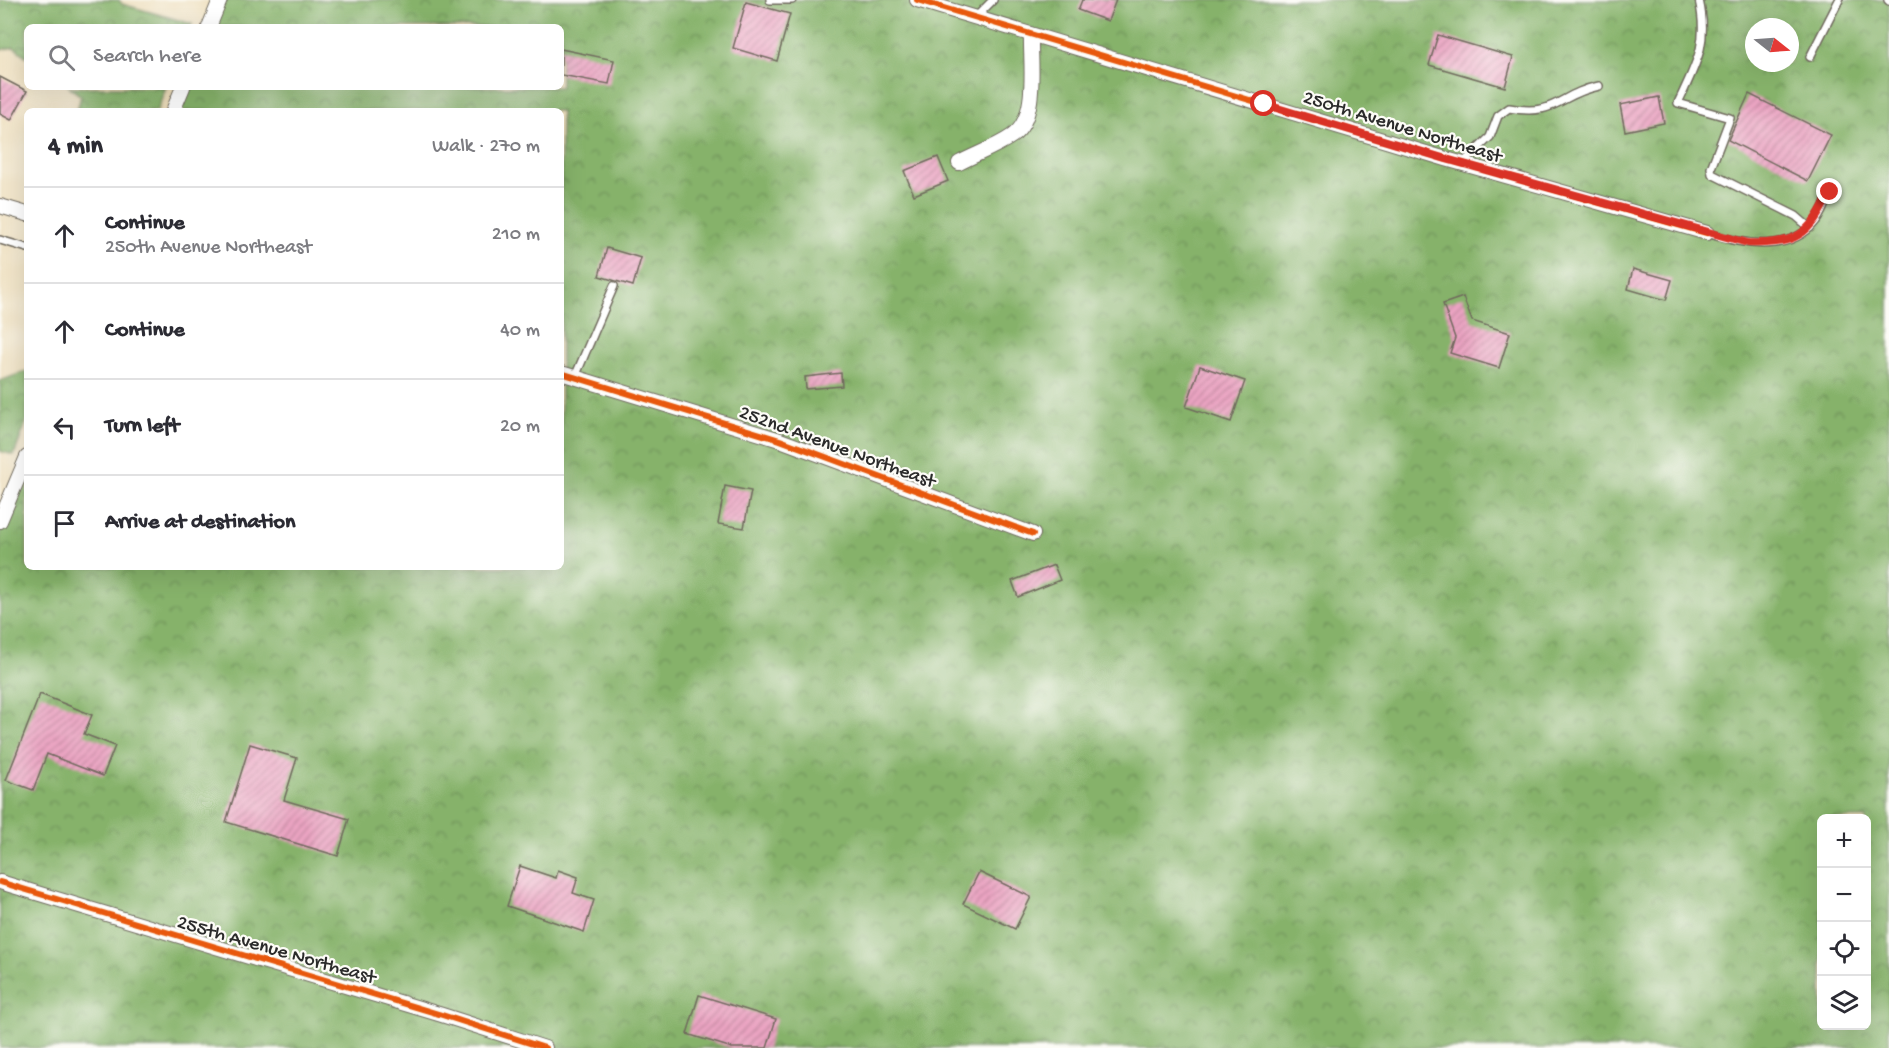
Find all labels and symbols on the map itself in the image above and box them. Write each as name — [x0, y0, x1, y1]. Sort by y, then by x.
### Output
north arrow — [1745, 18, 1799, 72]
street label: 250th Avenue Northeast — [1300, 87, 1506, 170]
route start — [1250, 90, 1276, 116]
route end — [1816, 178, 1842, 204]
street label: 252nd Avenue Northeast — [735, 402, 940, 495]
street label: 255th Avenue Northeast — [174, 912, 380, 991]

